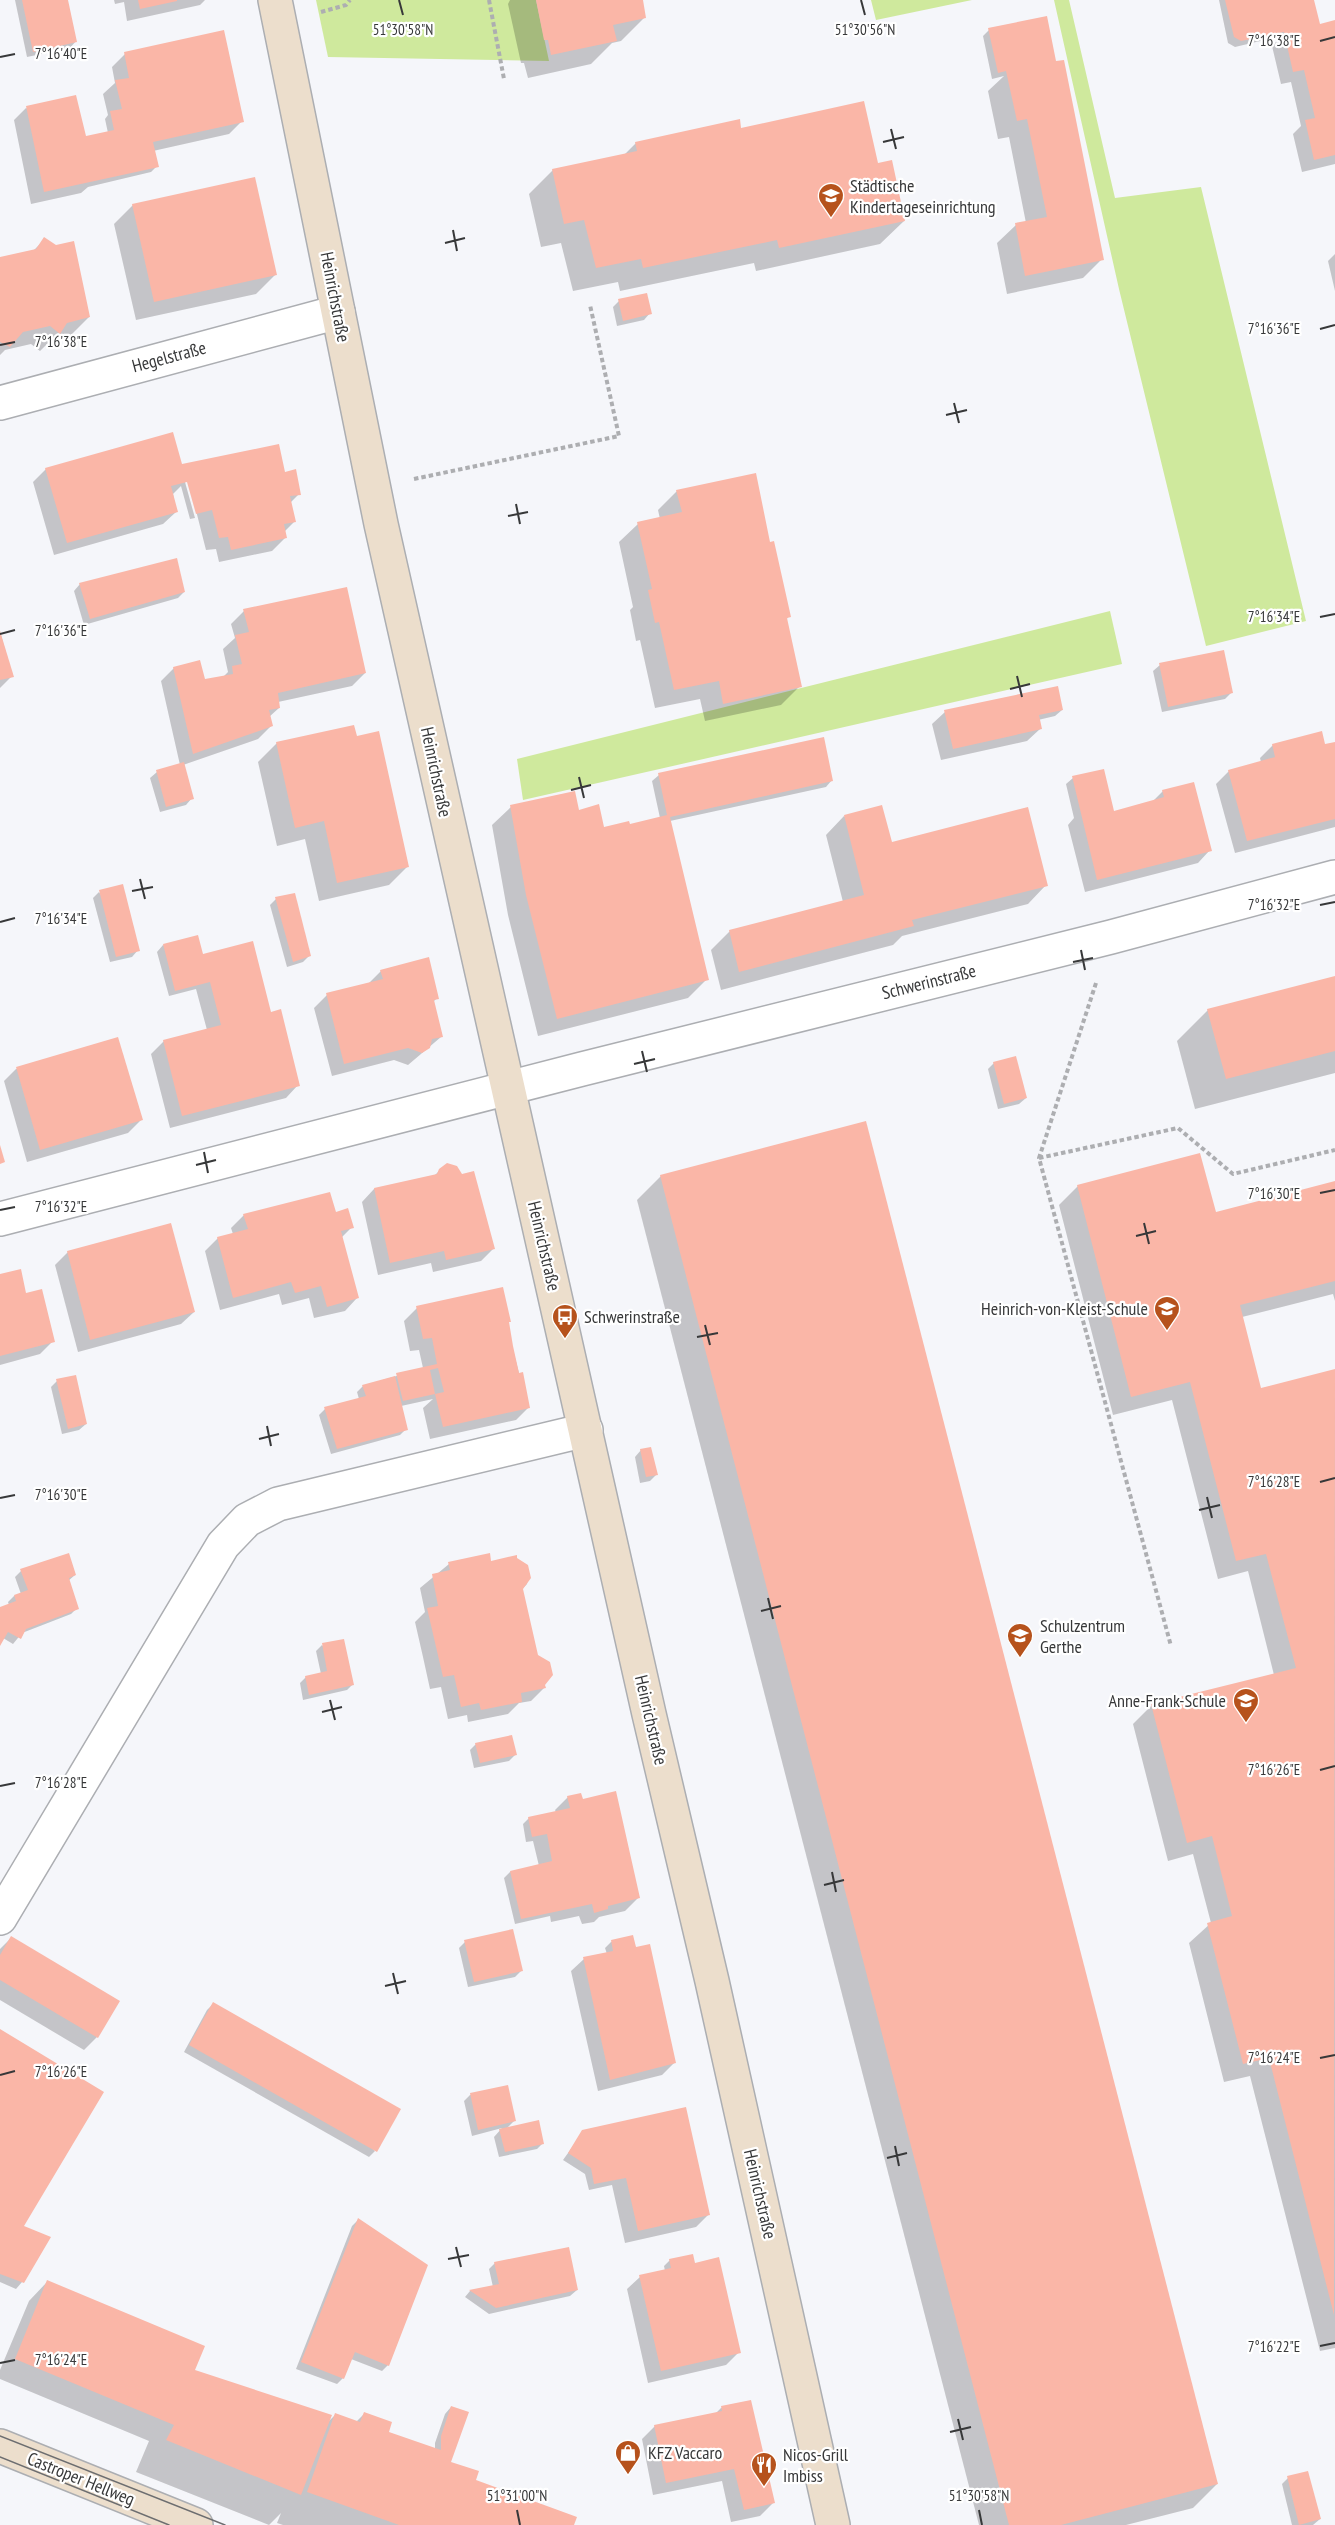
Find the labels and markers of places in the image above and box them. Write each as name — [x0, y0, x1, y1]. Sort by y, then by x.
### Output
place label: Städtische Kindertageseinrichtung — [850, 174, 996, 218]
school or university icon: Städtische Kindertageseinrichtung — [816, 181, 846, 219]
school or university icon: Heinrich-von-Kleist-Schule — [1152, 1294, 1182, 1332]
place label: Heinrich-von-Kleist-Schule — [981, 1297, 1148, 1320]
bus stop icon: Schwerinstraße — [550, 1302, 580, 1340]
place label: Schwerinstraße — [584, 1305, 680, 1328]
place label: Schulzentrum Gerthe — [1040, 1614, 1125, 1658]
school or university icon: Schulzentrum Gerthe — [1005, 1621, 1035, 1659]
school or university icon: Anne-Frank-Schule — [1231, 1686, 1261, 1724]
place label: Anne-Frank-Schule — [1108, 1689, 1226, 1712]
shop icon: KFZ Vaccaro — [613, 2438, 643, 2476]
place label: KFZ Vaccaro — [648, 2441, 722, 2464]
place label: Nicos-Grill Imbiss — [783, 2443, 849, 2487]
restaurant icon: Nicos-Grill Imbiss — [749, 2450, 779, 2488]

